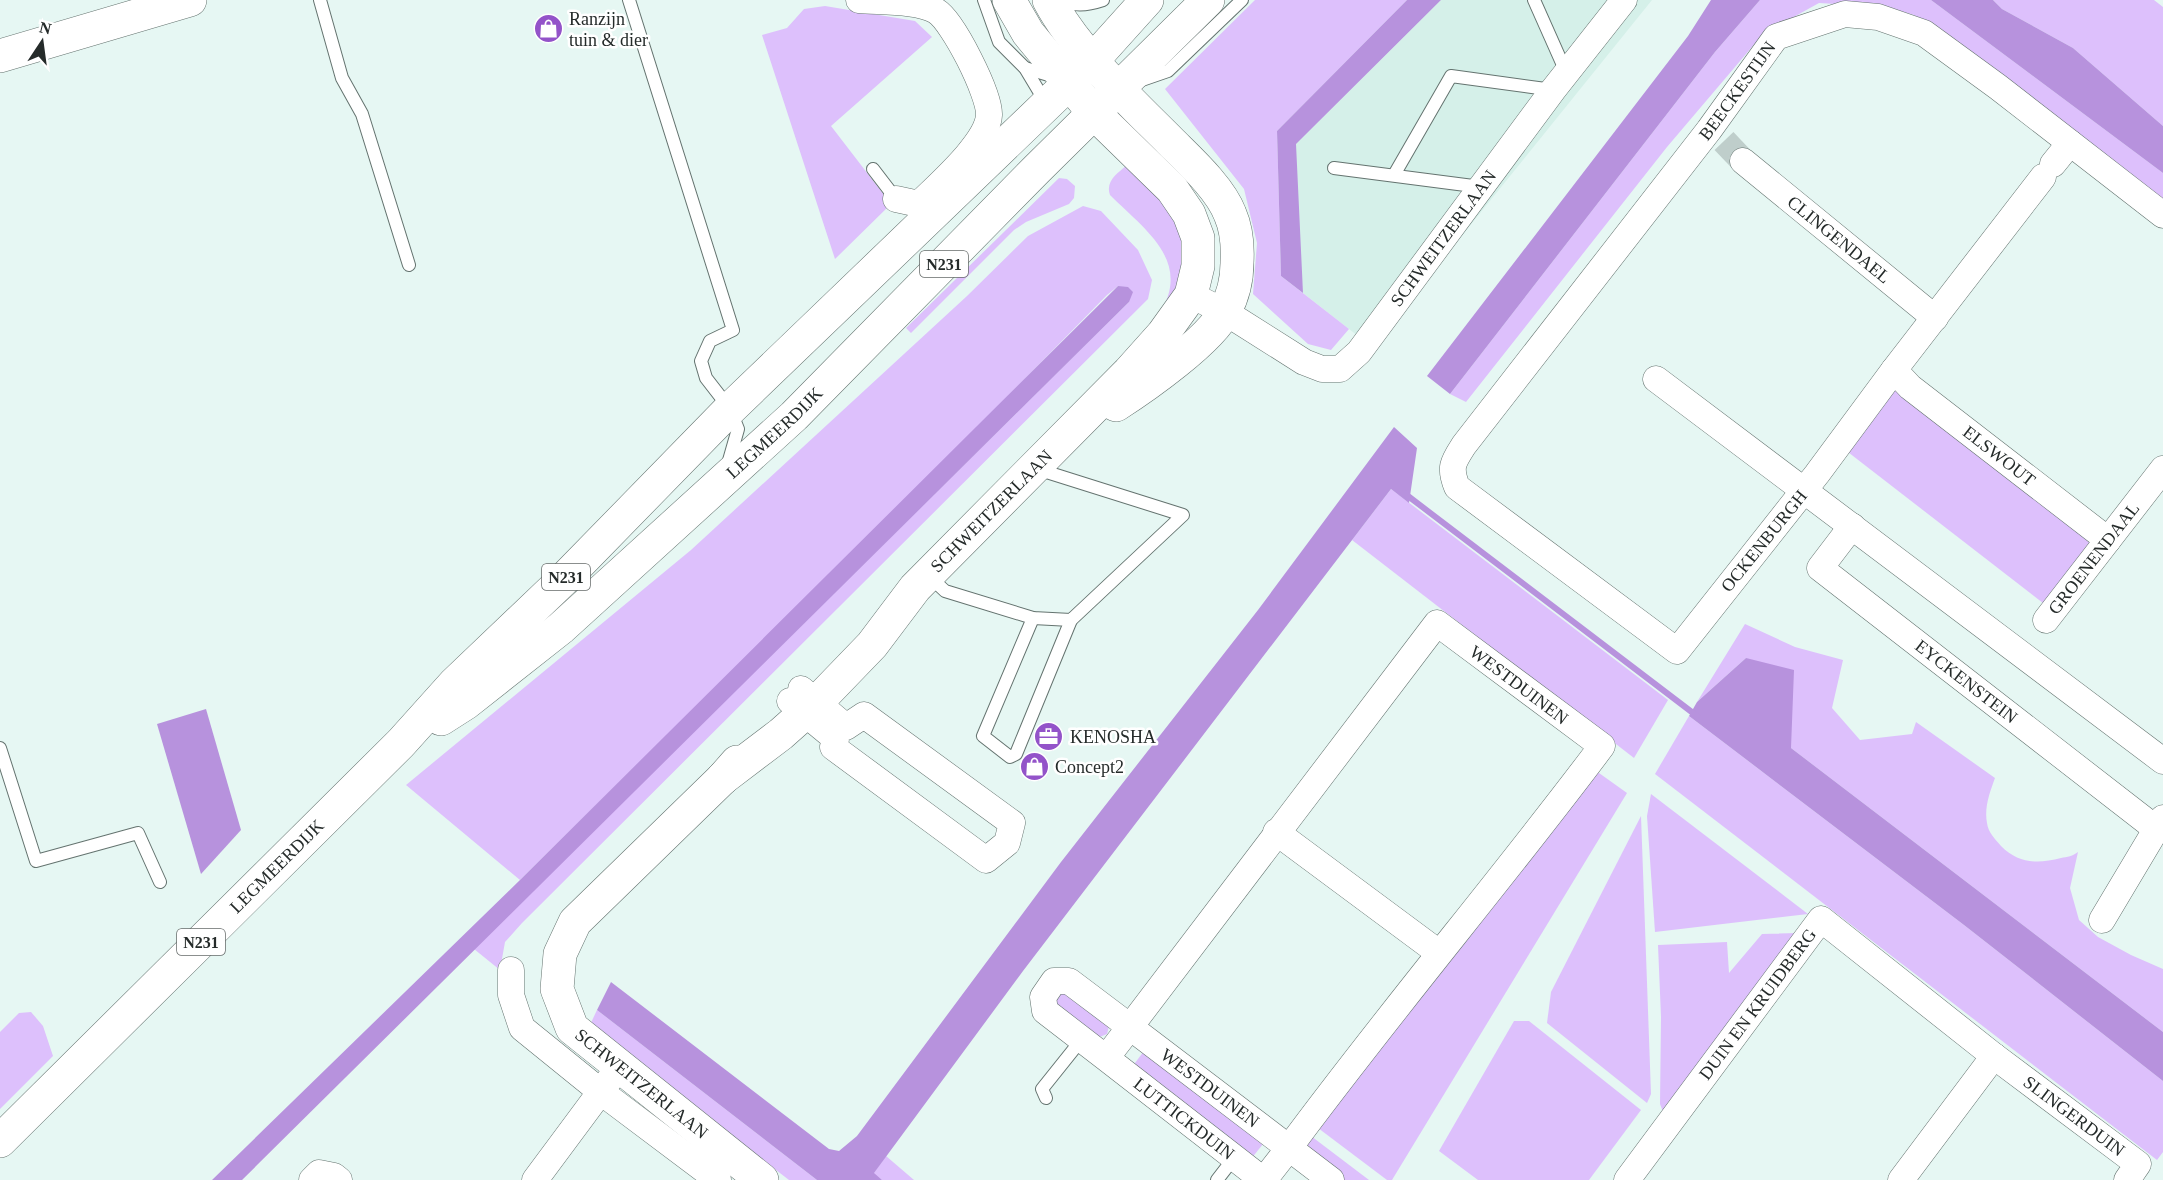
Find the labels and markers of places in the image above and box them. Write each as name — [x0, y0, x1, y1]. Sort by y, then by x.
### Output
place label: Ranzijn tuin & dier — [569, 9, 648, 50]
shop icon: Ranzijn tuin & dier — [532, 13, 564, 45]
office icon: KENOSHA — [1033, 721, 1065, 753]
place label: KENOSHA — [1070, 727, 1156, 747]
shop icon: Concept2 — [1018, 751, 1050, 783]
place label: Concept2 — [1055, 757, 1124, 777]

